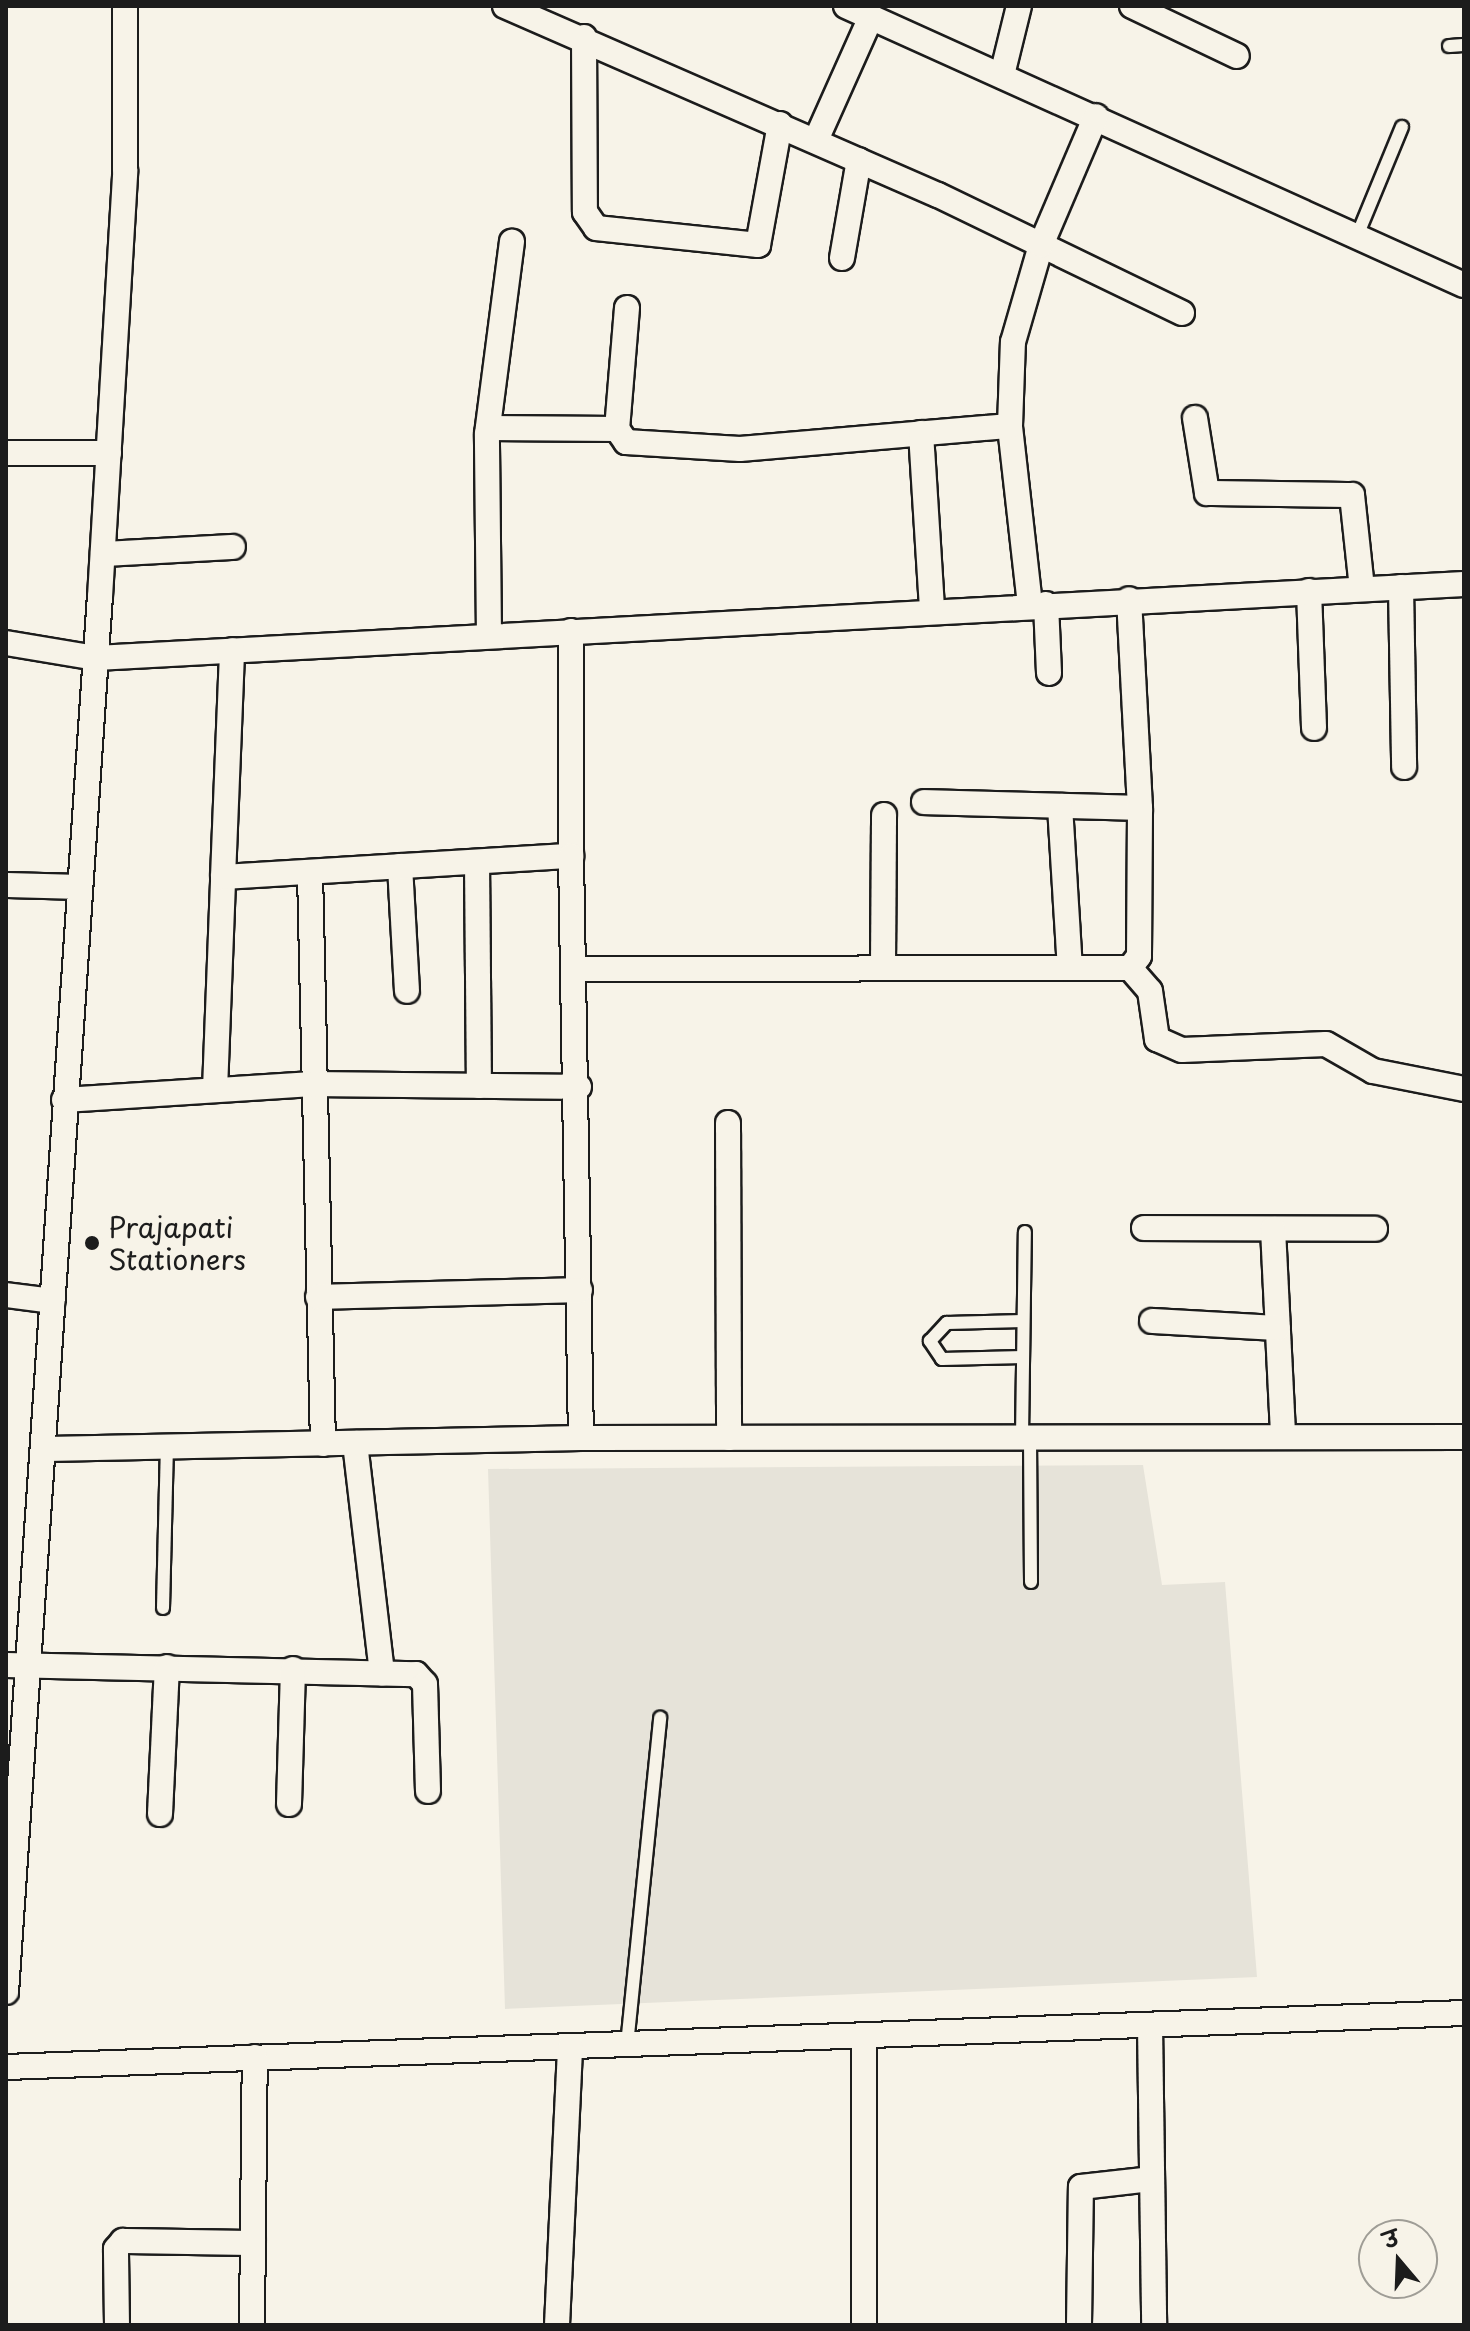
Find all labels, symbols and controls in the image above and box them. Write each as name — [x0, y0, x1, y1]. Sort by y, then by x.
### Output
place label: Prajapati Stationers — [108, 1210, 246, 1276]
marker: Prajapati Stationers — [83, 1234, 101, 1252]
north arrow — [1358, 2219, 1438, 2299]
text: उ — [1378, 2220, 1403, 2256]

